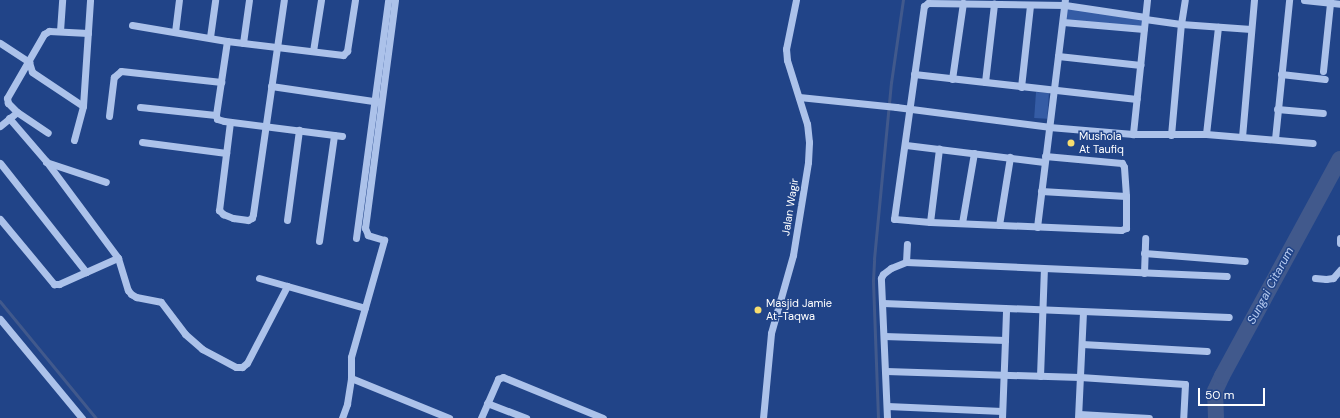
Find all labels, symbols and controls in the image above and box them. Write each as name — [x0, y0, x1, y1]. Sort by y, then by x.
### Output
place label: Mushola At Taufiq — [1079, 130, 1124, 156]
marker: Mushola At Taufiq — [1066, 138, 1076, 148]
street label: Jalan Wagir — [779, 177, 801, 237]
water label: Sungai Citarum — [1245, 245, 1297, 327]
place label: Masjid Jamie At-Taqwa — [766, 297, 832, 323]
marker: Masjid Jamie At-Taqwa — [753, 305, 763, 315]
scale bar — [1200, 380, 1267, 406]
text: 50 m — [1205, 387, 1234, 403]

